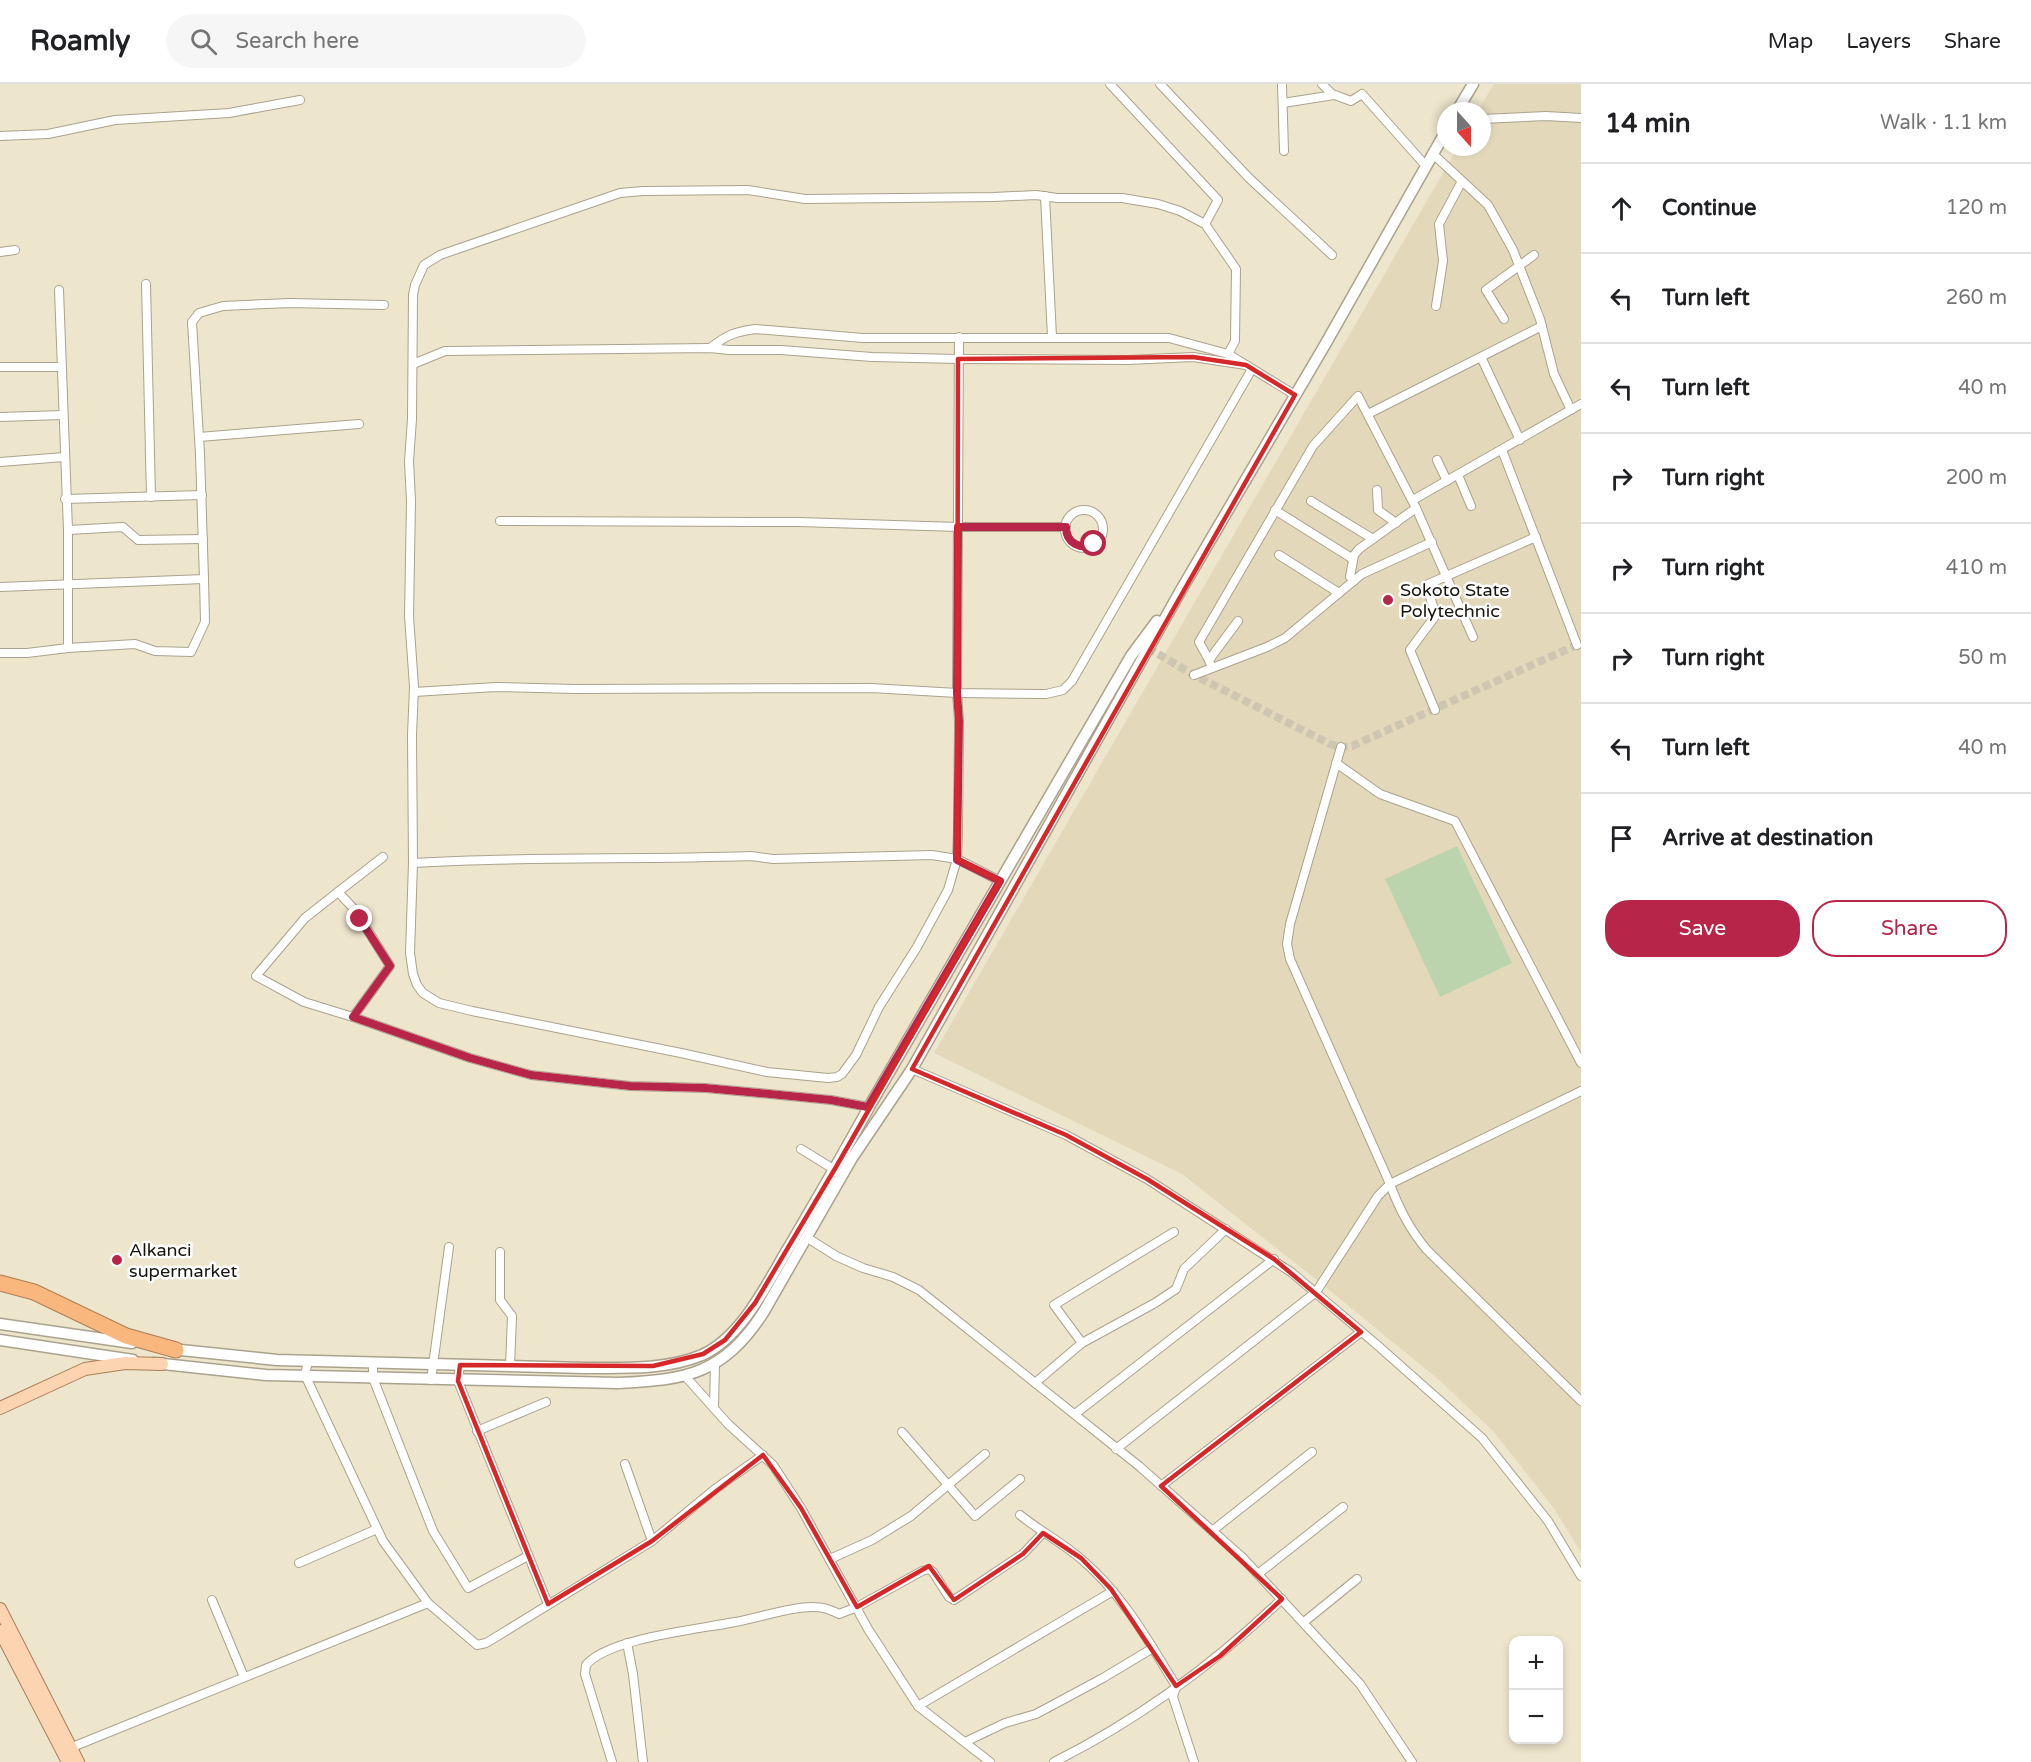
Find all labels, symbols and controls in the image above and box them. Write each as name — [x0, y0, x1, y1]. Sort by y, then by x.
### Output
search box — [166, 14, 586, 68]
text: Roamly — [30, 24, 130, 58]
icon: search — [187, 25, 220, 58]
text: Search here — [235, 28, 359, 54]
text: Map — [1768, 29, 1813, 54]
text: Layers — [1846, 29, 1911, 54]
text: Share — [1944, 29, 2001, 54]
north arrow — [1437, 102, 1491, 156]
text: 14 min — [1605, 108, 1691, 139]
text: Walk · 1.1 km — [1880, 111, 2007, 135]
icon: ahead — [1605, 192, 1638, 225]
text: Continue — [1662, 195, 1757, 221]
text: 120 m — [1946, 196, 2007, 220]
icon: left — [1605, 282, 1638, 315]
text: Turn left — [1662, 285, 1750, 311]
text: 260 m — [1946, 286, 2007, 310]
icon: left — [1605, 372, 1638, 405]
text: Turn left — [1662, 375, 1750, 401]
text: 40 m — [1958, 376, 2007, 400]
icon: right — [1605, 462, 1638, 495]
text: Turn right — [1662, 465, 1764, 491]
text: 200 m — [1946, 466, 2007, 490]
route start — [1080, 530, 1106, 556]
icon: right — [1605, 552, 1638, 585]
text: Turn right — [1662, 555, 1764, 581]
text: 410 m — [1946, 556, 2007, 580]
place label: Sokoto State Polytechnic — [1400, 579, 1509, 622]
marker: Sokoto State Polytechnic — [1381, 593, 1395, 607]
icon: right — [1605, 642, 1638, 675]
text: Turn right — [1662, 645, 1764, 671]
text: 50 m — [1958, 646, 2007, 670]
icon: left — [1605, 732, 1638, 765]
text: Turn left — [1662, 735, 1750, 761]
text: 40 m — [1958, 736, 2007, 760]
icon: arrive — [1605, 822, 1638, 855]
text: Arrive at destination — [1662, 825, 1873, 851]
button: Save — [1605, 900, 1800, 957]
button: Share — [1812, 900, 2007, 957]
route end — [346, 905, 372, 931]
place label: Alkanci supermarket — [129, 1239, 237, 1282]
marker: Alkanci supermarket — [110, 1253, 124, 1267]
map controls — [1509, 1636, 1563, 1744]
button: + — [1509, 1636, 1563, 1690]
button: − — [1509, 1690, 1563, 1744]

